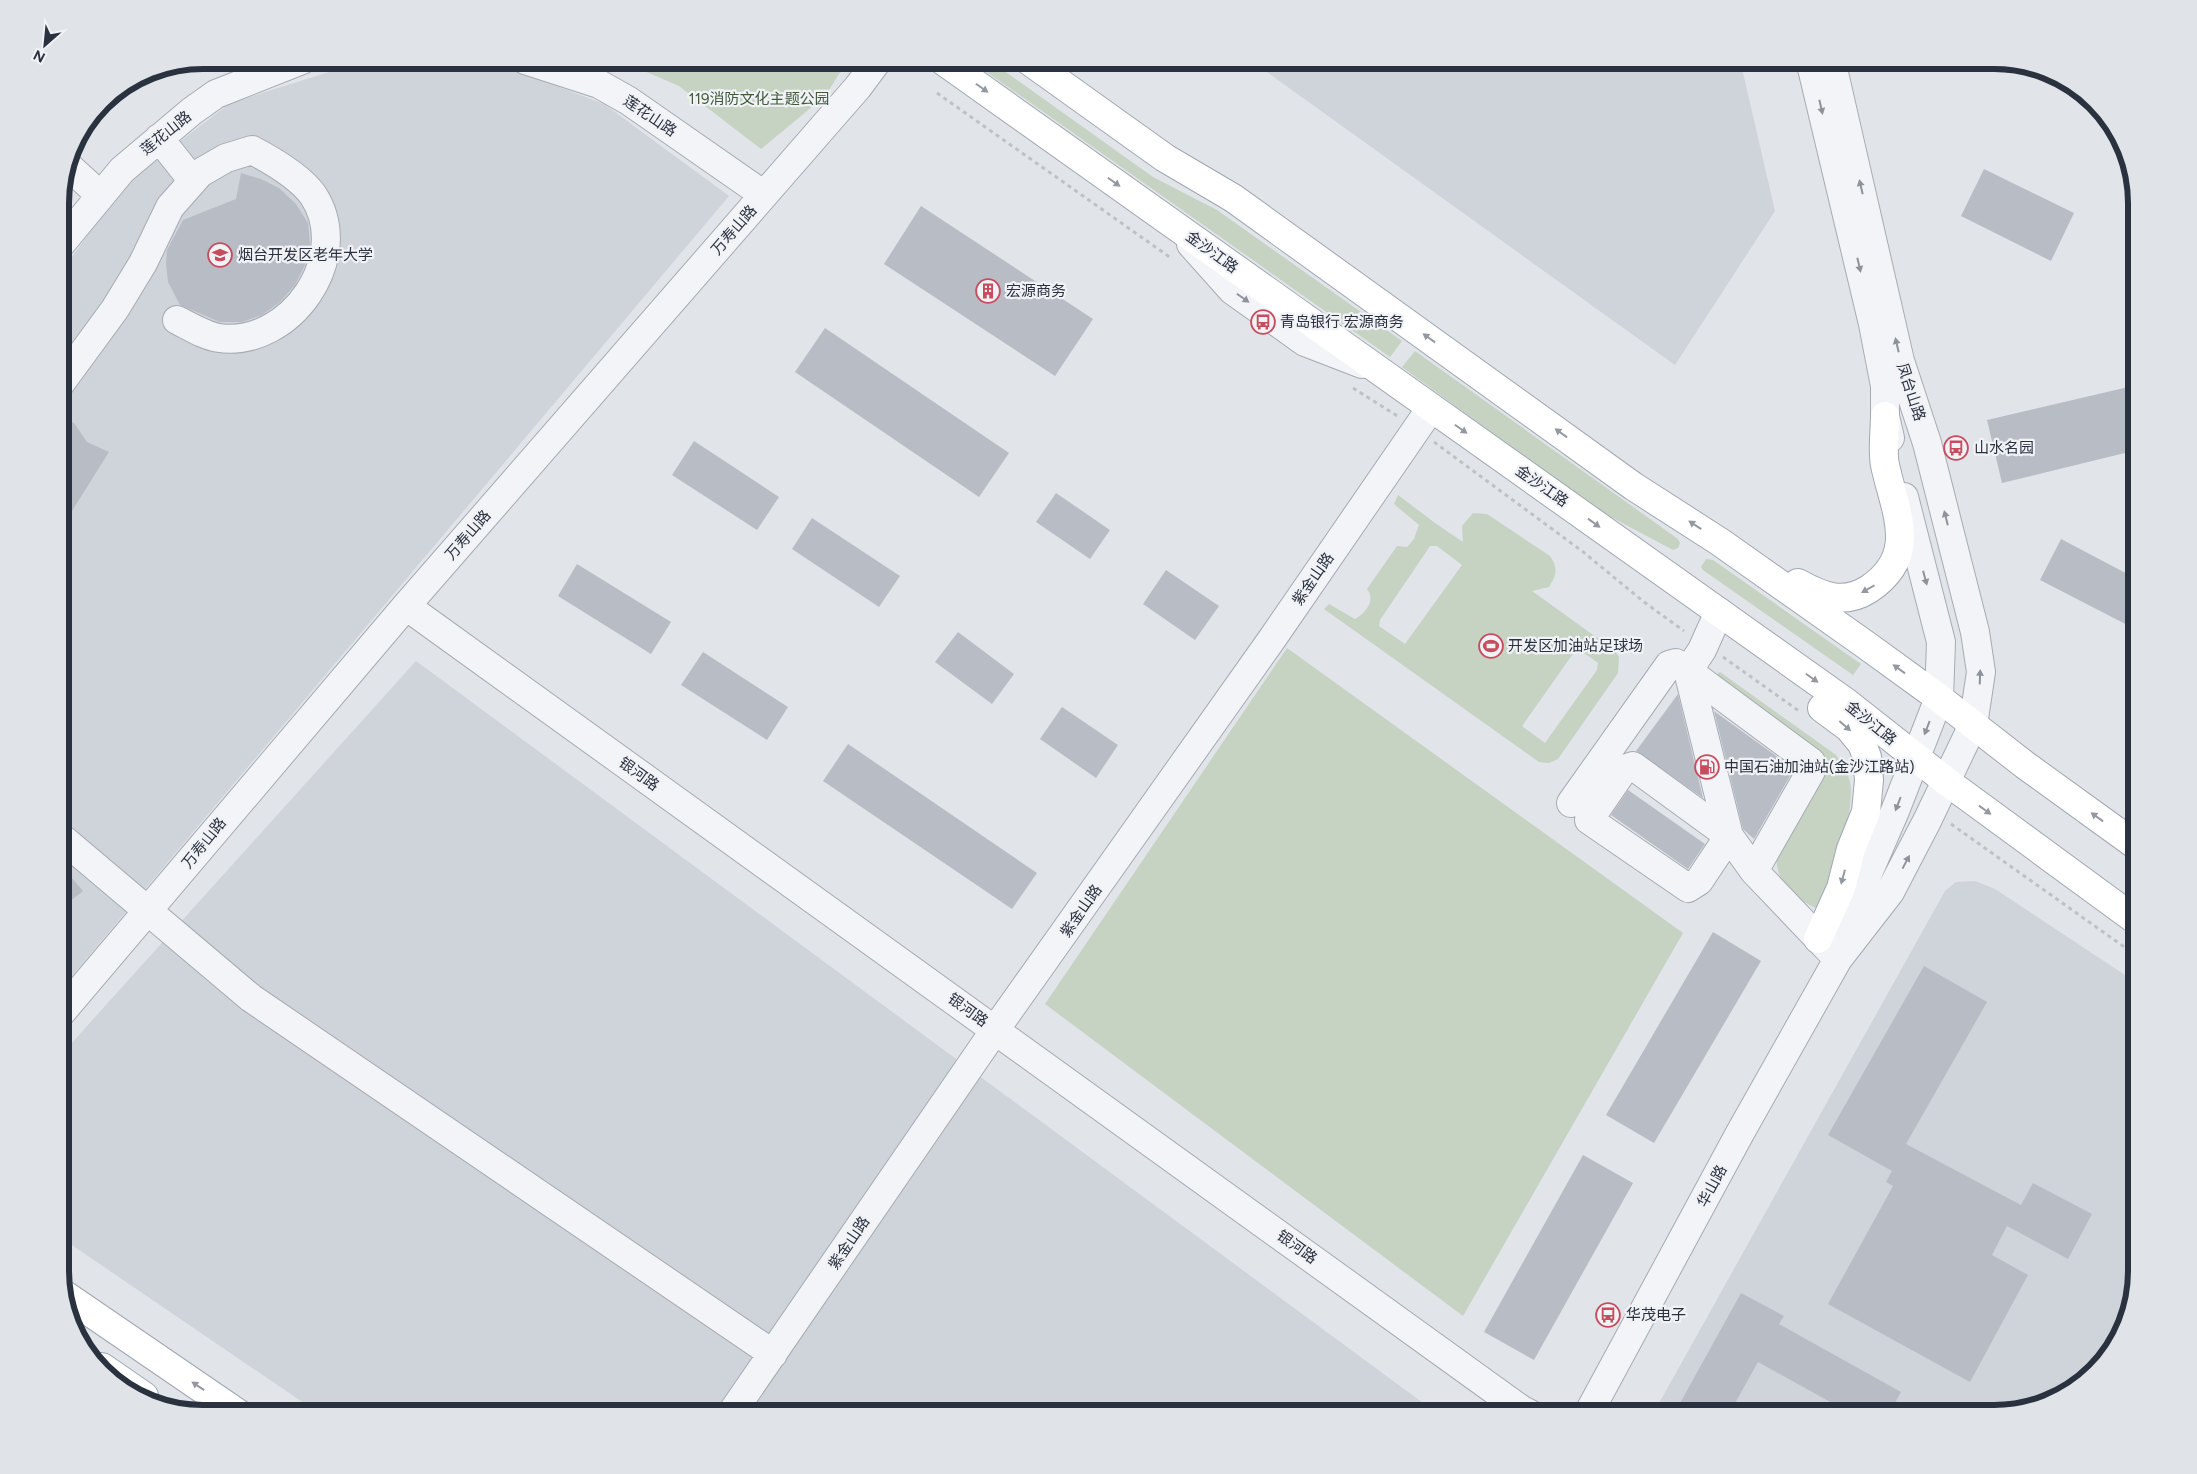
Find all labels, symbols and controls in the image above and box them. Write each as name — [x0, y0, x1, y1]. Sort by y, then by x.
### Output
north arrow — [20, 20, 70, 70]
text: N — [31, 46, 48, 66]
one-way arrow — [975, 83, 989, 93]
park label: 119消防文化主题公园 — [689, 90, 829, 108]
street label: 莲花山路 — [620, 92, 680, 140]
one-way arrow — [1817, 100, 1825, 115]
street label: 莲花山路 — [137, 107, 195, 159]
one-way arrow — [1107, 177, 1121, 187]
one-way arrow — [1856, 178, 1864, 194]
street label: 万寿山路 — [708, 201, 760, 259]
street label: 金沙江路 — [1182, 227, 1242, 277]
school or university icon: 烟台开发区老年大学 — [207, 242, 233, 268]
place label: 烟台开发区老年大学 — [238, 246, 373, 264]
one-way arrow — [1855, 258, 1863, 273]
building icon: 宏源商务 — [975, 278, 1001, 304]
place label: 宏源商务 — [1006, 282, 1066, 300]
one-way arrow — [1236, 293, 1250, 303]
bus stop icon: 青岛银行 宏源商务 — [1250, 309, 1276, 335]
place label: 青岛银行 宏源商务 — [1280, 313, 1404, 331]
one-way arrow — [1423, 333, 1436, 344]
one-way arrow — [1893, 338, 1901, 353]
street label: 凤台山路 — [1893, 361, 1929, 423]
one-way arrow — [1454, 424, 1468, 434]
one-way arrow — [1555, 428, 1568, 439]
bus stop icon: 山水名园 — [1943, 435, 1969, 461]
place label: 山水名园 — [1974, 439, 2034, 457]
street label: 金沙江路 — [1512, 461, 1572, 511]
street label: 万寿山路 — [442, 506, 494, 564]
one-way arrow — [1942, 511, 1950, 526]
one-way arrow — [1587, 517, 1600, 527]
one-way arrow — [1688, 521, 1701, 530]
street label: 紫金山路 — [1288, 549, 1338, 609]
one-way arrow — [1922, 570, 1930, 585]
one-way arrow — [1860, 585, 1875, 593]
sports icon: 开发区加油站足球场 — [1478, 633, 1504, 659]
place label: 开发区加油站足球场 — [1508, 637, 1643, 655]
one-way arrow — [1892, 664, 1906, 674]
one-way arrow — [1976, 668, 1984, 684]
one-way arrow — [1805, 673, 1818, 683]
street label: 金沙江路 — [1842, 697, 1900, 749]
one-way arrow — [1839, 721, 1852, 732]
one-way arrow — [1923, 721, 1931, 736]
street label: 银河路 — [616, 753, 662, 795]
fuel station icon: 中国石油加油站(金沙江路站) — [1694, 754, 1720, 780]
place label: 中国石油加油站(金沙江路站) — [1724, 758, 1915, 776]
one-way arrow — [1894, 797, 1902, 812]
one-way arrow — [1979, 805, 1992, 815]
one-way arrow — [2090, 812, 2104, 822]
street label: 万寿山路 — [178, 814, 230, 872]
one-way arrow — [1902, 855, 1910, 869]
one-way arrow — [1839, 870, 1847, 885]
street label: 紫金山路 — [1056, 881, 1106, 941]
street label: 银河路 — [945, 989, 991, 1031]
street label: 华山路 — [1693, 1162, 1731, 1210]
street label: 紫金山路 — [825, 1213, 873, 1273]
street label: 银河路 — [1274, 1226, 1320, 1268]
bus stop icon: 华茂电子 — [1595, 1302, 1621, 1328]
place label: 华茂电子 — [1626, 1306, 1686, 1324]
one-way arrow — [192, 1382, 205, 1391]

